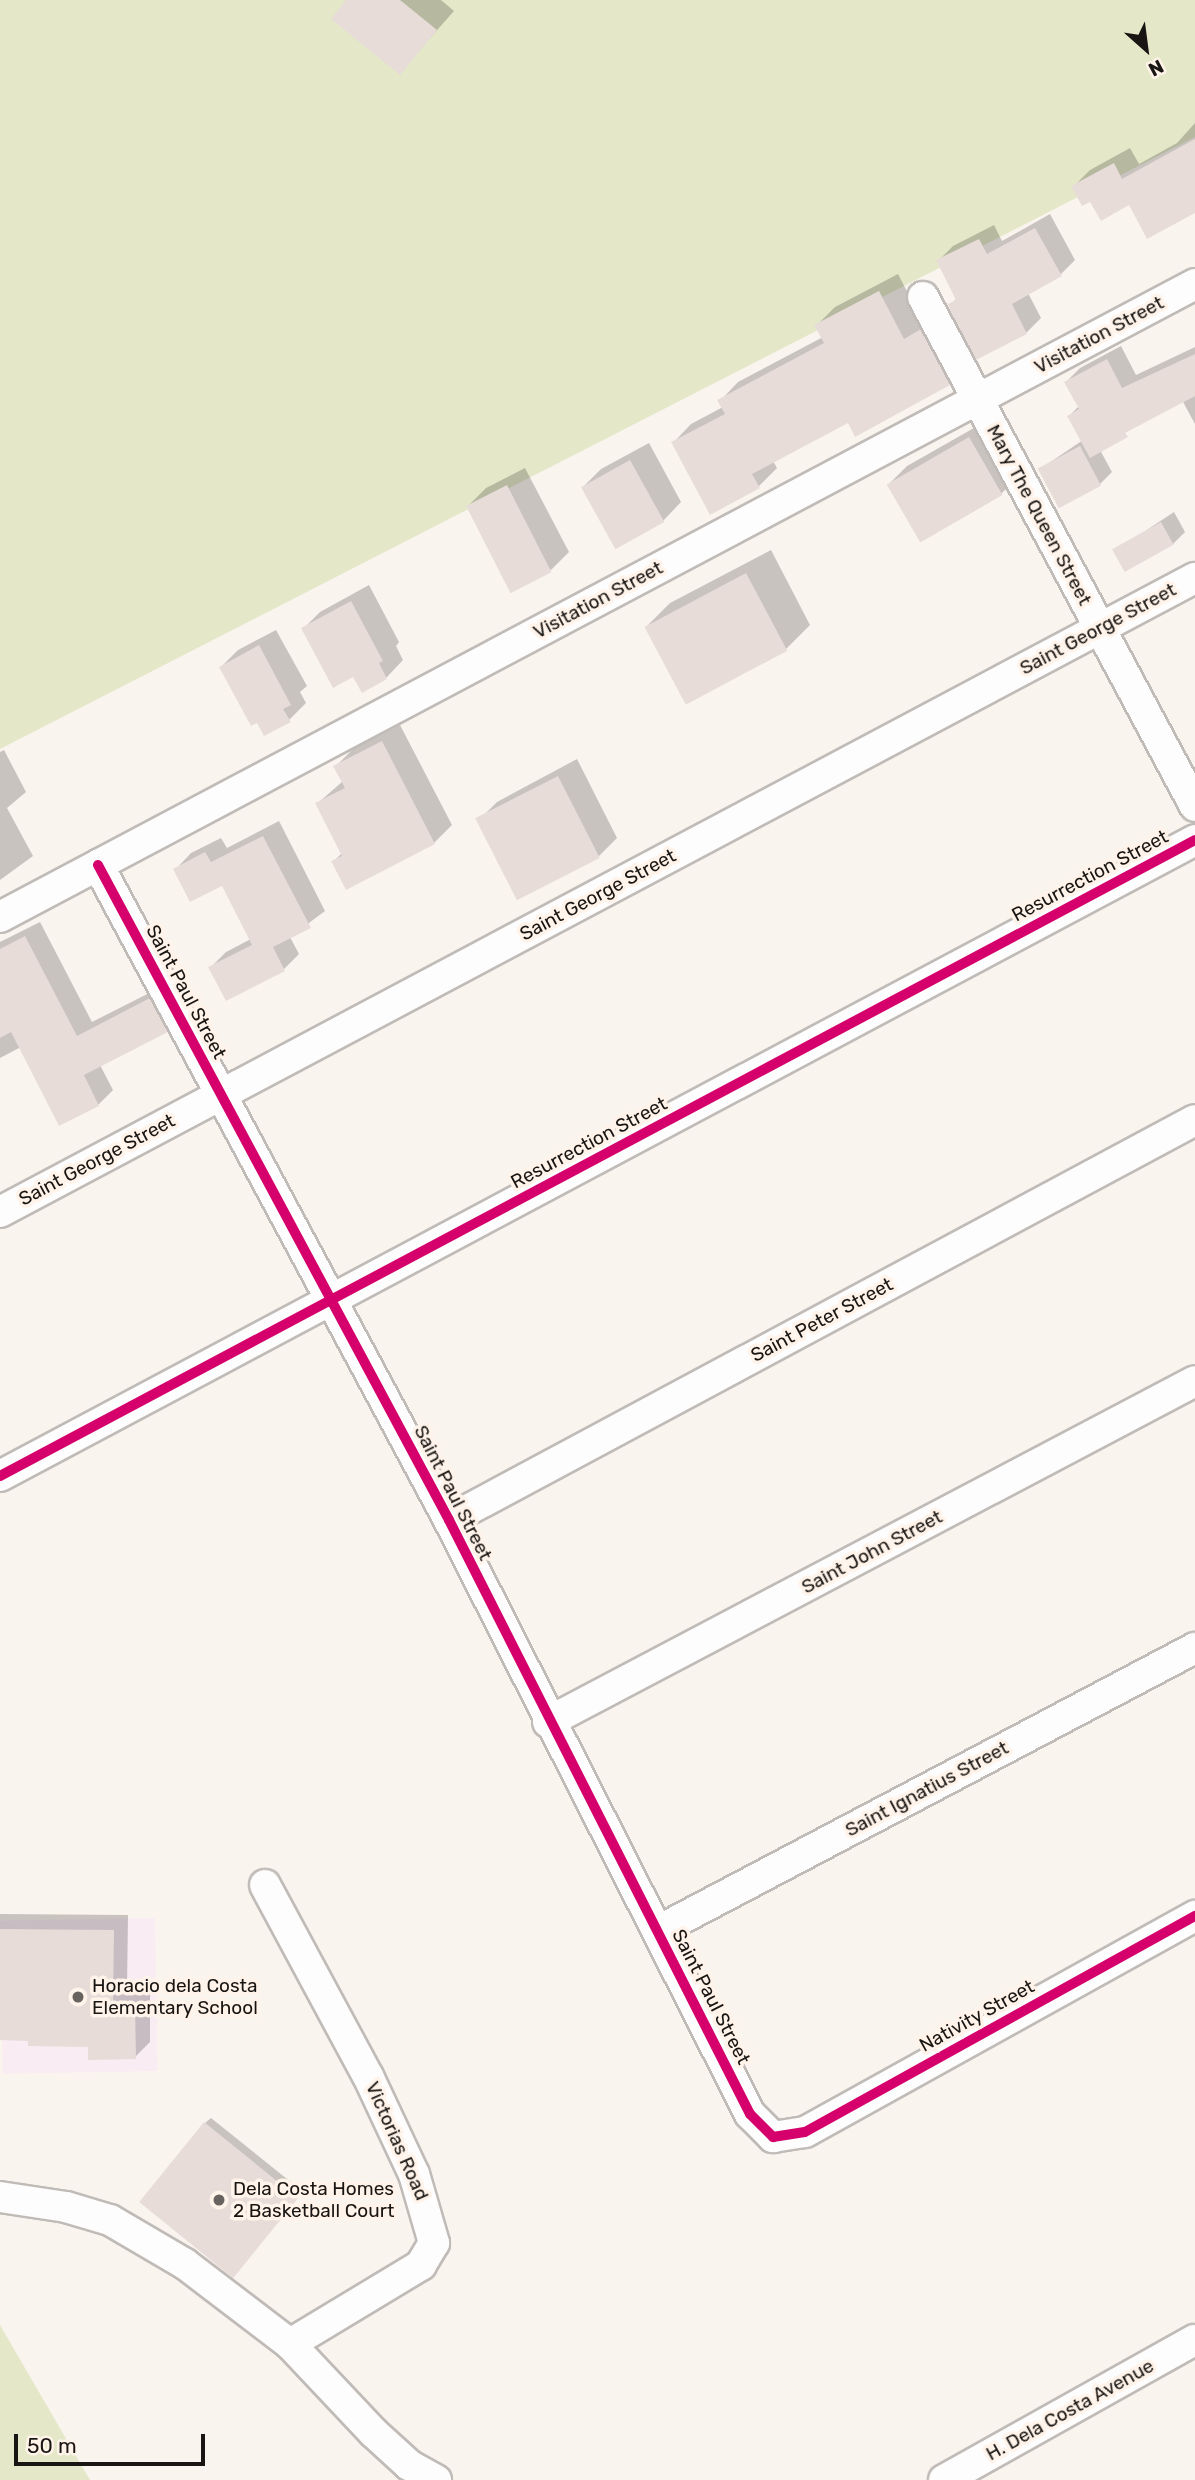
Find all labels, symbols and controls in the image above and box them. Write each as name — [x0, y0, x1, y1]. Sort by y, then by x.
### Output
north arrow — [1111, 14, 1181, 84]
text: N — [1145, 55, 1168, 81]
street label: Visitation Street — [1030, 291, 1168, 379]
street label: Mary The Queen Street — [981, 420, 1097, 610]
street label: Visitation Street — [529, 556, 667, 644]
street label: Saint George Street — [1016, 578, 1180, 680]
street label: Resurrection Street — [1008, 825, 1172, 927]
street label: Saint George Street — [516, 844, 680, 946]
street label: Saint Paul Street — [141, 921, 231, 1063]
street label: Resurrection Street — [507, 1092, 671, 1194]
street label: Saint George Street — [15, 1109, 179, 1211]
street label: Saint Peter Street — [747, 1273, 897, 1367]
street label: Saint Paul Street — [409, 1422, 497, 1564]
street label: Saint John Street — [798, 1505, 946, 1599]
street label: Saint Ignatius Street — [842, 1736, 1012, 1842]
street label: Saint Paul Street — [667, 1926, 755, 2068]
place label: Horacio dela Costa Elementary School — [92, 1975, 258, 2019]
street label: Nativity Street — [915, 1975, 1039, 2057]
marker: Horacio dela Costa Elementary School — [70, 1989, 86, 2005]
street label: Victorias Road — [361, 2078, 433, 2204]
place label: Dela Costa Homes 2 Basketball Court — [233, 2178, 394, 2222]
marker: Dela Costa Homes 2 Basketball Court — [211, 2192, 227, 2208]
street label: H. Dela Costa Avenue — [982, 2354, 1158, 2466]
scale bar — [18, 2420, 208, 2464]
text: 50 m — [27, 2433, 77, 2458]

